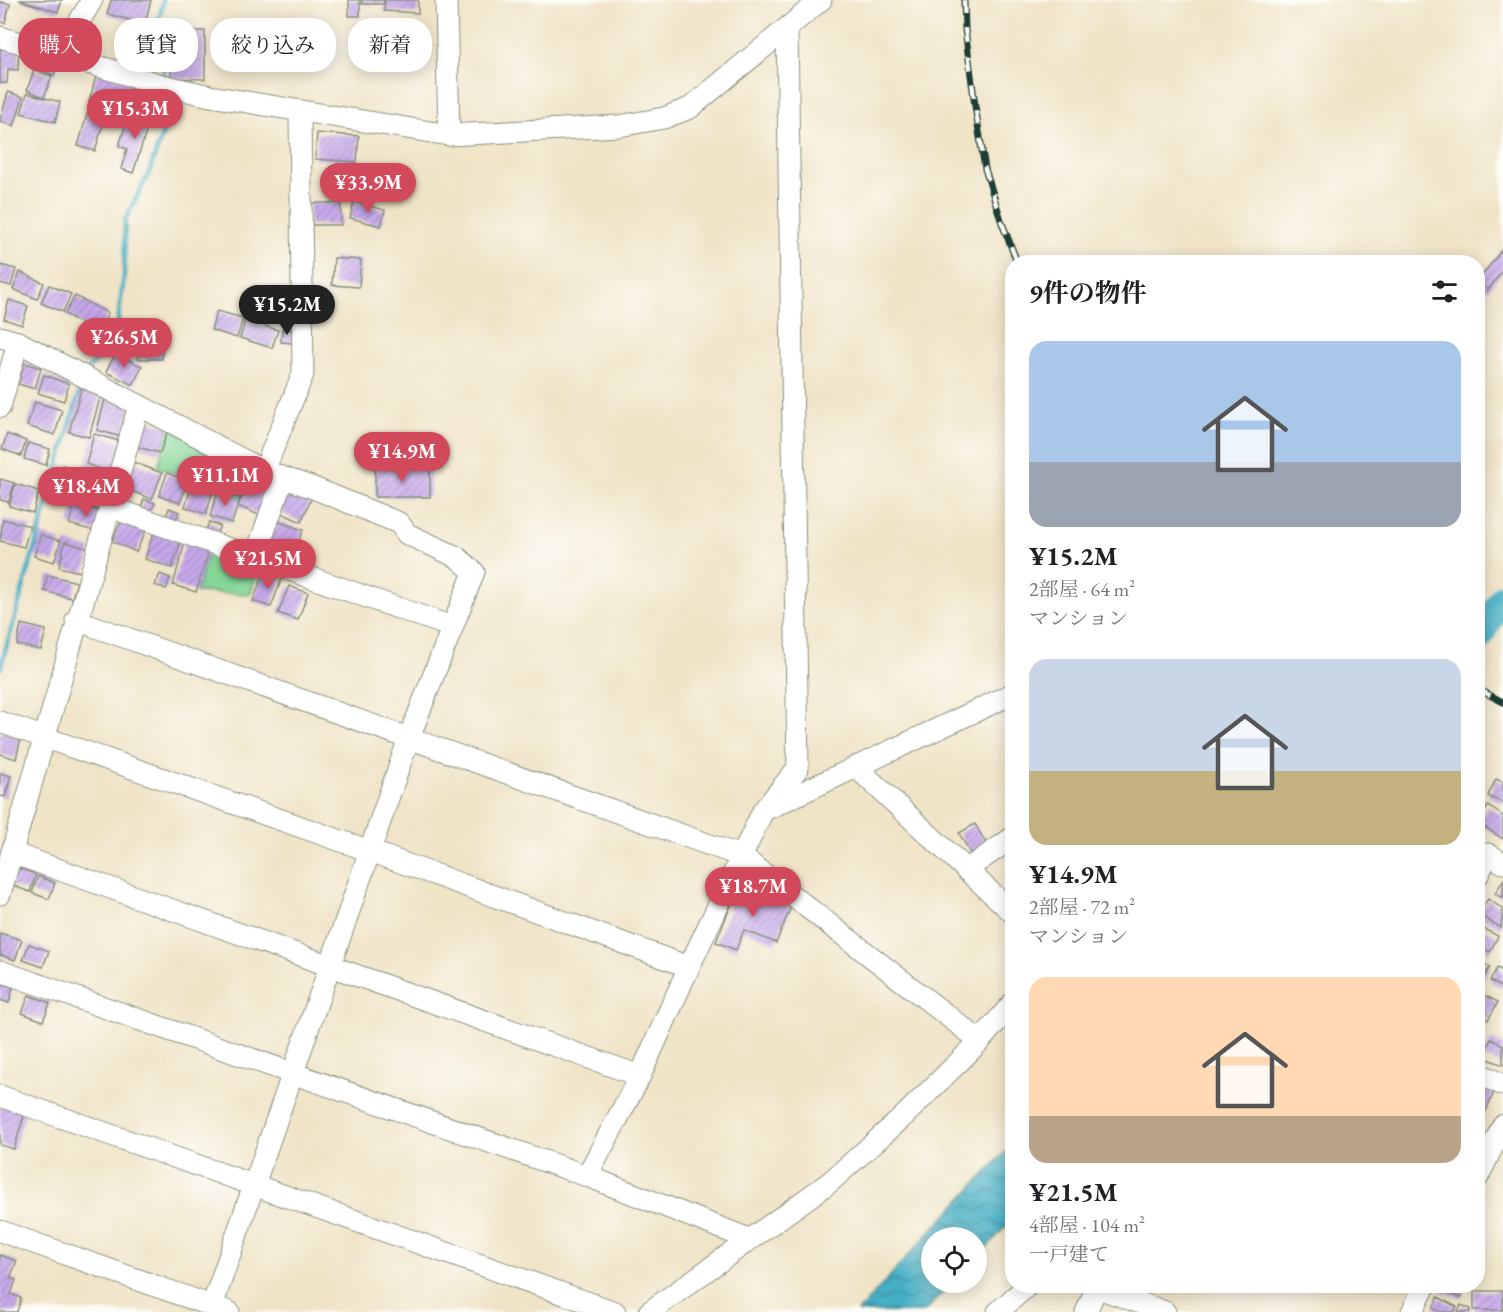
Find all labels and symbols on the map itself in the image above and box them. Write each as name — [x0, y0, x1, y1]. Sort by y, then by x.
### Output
pin: ¥15.3M — [86, 89, 184, 140]
pin: ¥33.9M — [319, 163, 417, 214]
pin: ¥15.2M — [238, 285, 336, 336]
pin: ¥26.5M — [75, 318, 173, 369]
pin: ¥14.9M — [353, 432, 451, 483]
pin: ¥11.1M — [176, 456, 274, 507]
pin: ¥18.4M — [37, 467, 135, 518]
pin: ¥21.5M — [219, 539, 317, 590]
pin: ¥18.7M — [704, 867, 802, 918]

